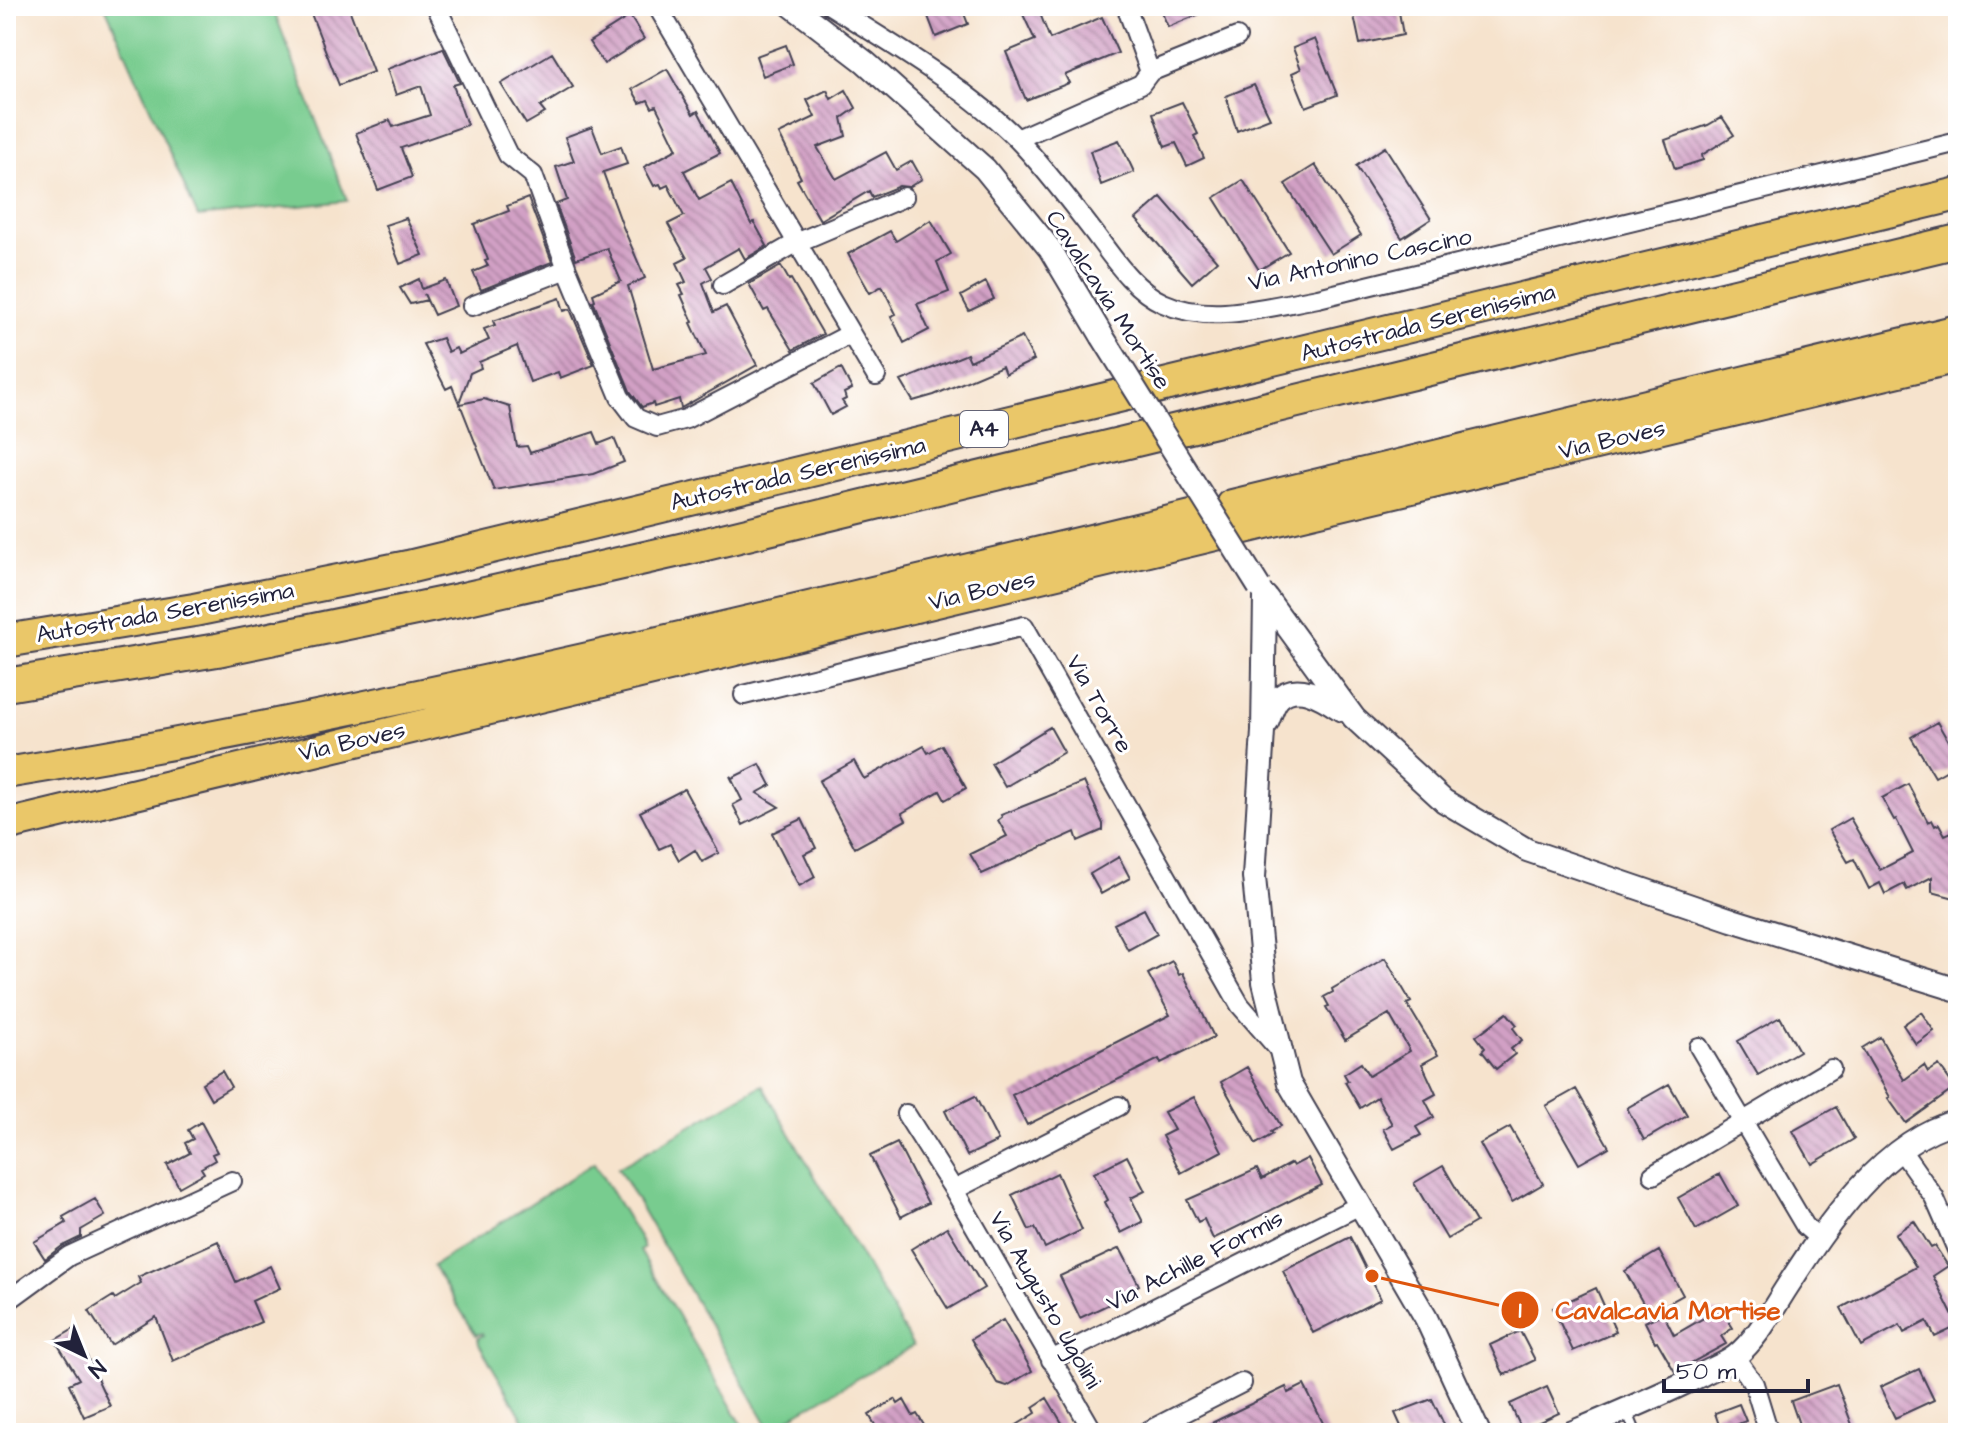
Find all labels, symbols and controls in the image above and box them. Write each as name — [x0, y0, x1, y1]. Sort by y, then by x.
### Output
street label: Cavalcavia Mortise — [1037, 204, 1179, 396]
street label: Via Antonino Cascino — [1245, 220, 1475, 300]
street label: Autostrada Serenissima — [1297, 275, 1559, 371]
road number: A4 — [960, 411, 1008, 447]
street label: Via Boves — [1555, 411, 1669, 469]
street label: Autostrada Serenissima — [667, 428, 929, 520]
street label: Via Boves — [925, 562, 1039, 620]
street label: Autostrada Serenissima — [34, 574, 296, 652]
street label: Via Torre — [1057, 649, 1141, 759]
street label: Via Boves — [295, 713, 409, 771]
street label: Via Achille Formis — [1101, 1202, 1289, 1320]
street label: Via Augusto Ugolini — [979, 1205, 1110, 1396]
callout: Cavalcavia Mortise — [1500, 1285, 1797, 1335]
text: Cavalcavia Mortise — [1555, 1293, 1781, 1329]
text: 1 — [1518, 1294, 1522, 1328]
north arrow — [44, 1315, 124, 1395]
scale bar — [1664, 1343, 1808, 1393]
text: N — [81, 1352, 112, 1385]
text: 50 m — [1676, 1355, 1737, 1389]

